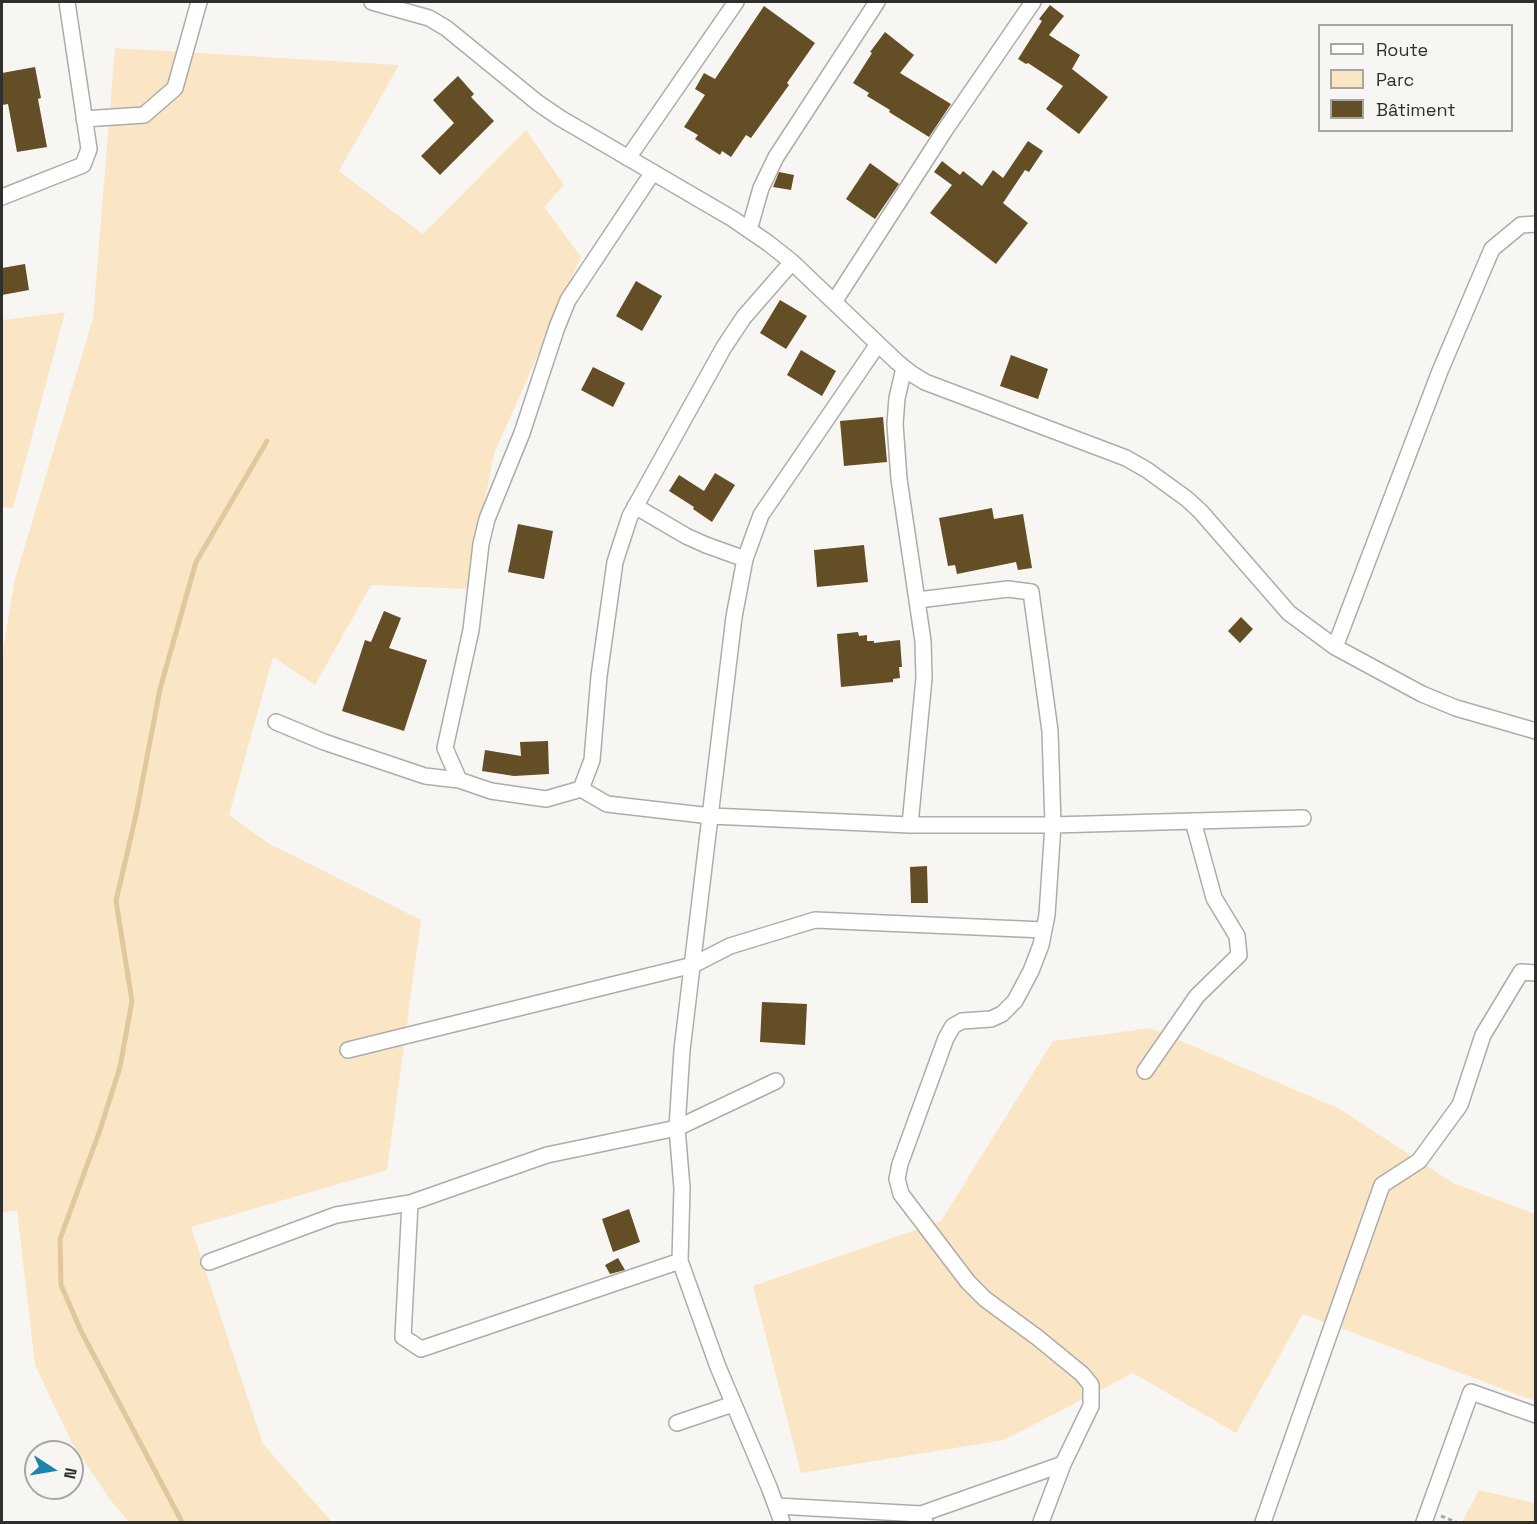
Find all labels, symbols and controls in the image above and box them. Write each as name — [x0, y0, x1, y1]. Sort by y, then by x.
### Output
legend — [1318, 24, 1513, 132]
text: Route — [1376, 38, 1428, 61]
text: Parc — [1376, 68, 1414, 91]
text: Bâtiment — [1376, 98, 1456, 121]
north arrow — [24, 1440, 84, 1500]
text: N — [59, 1466, 82, 1481]

